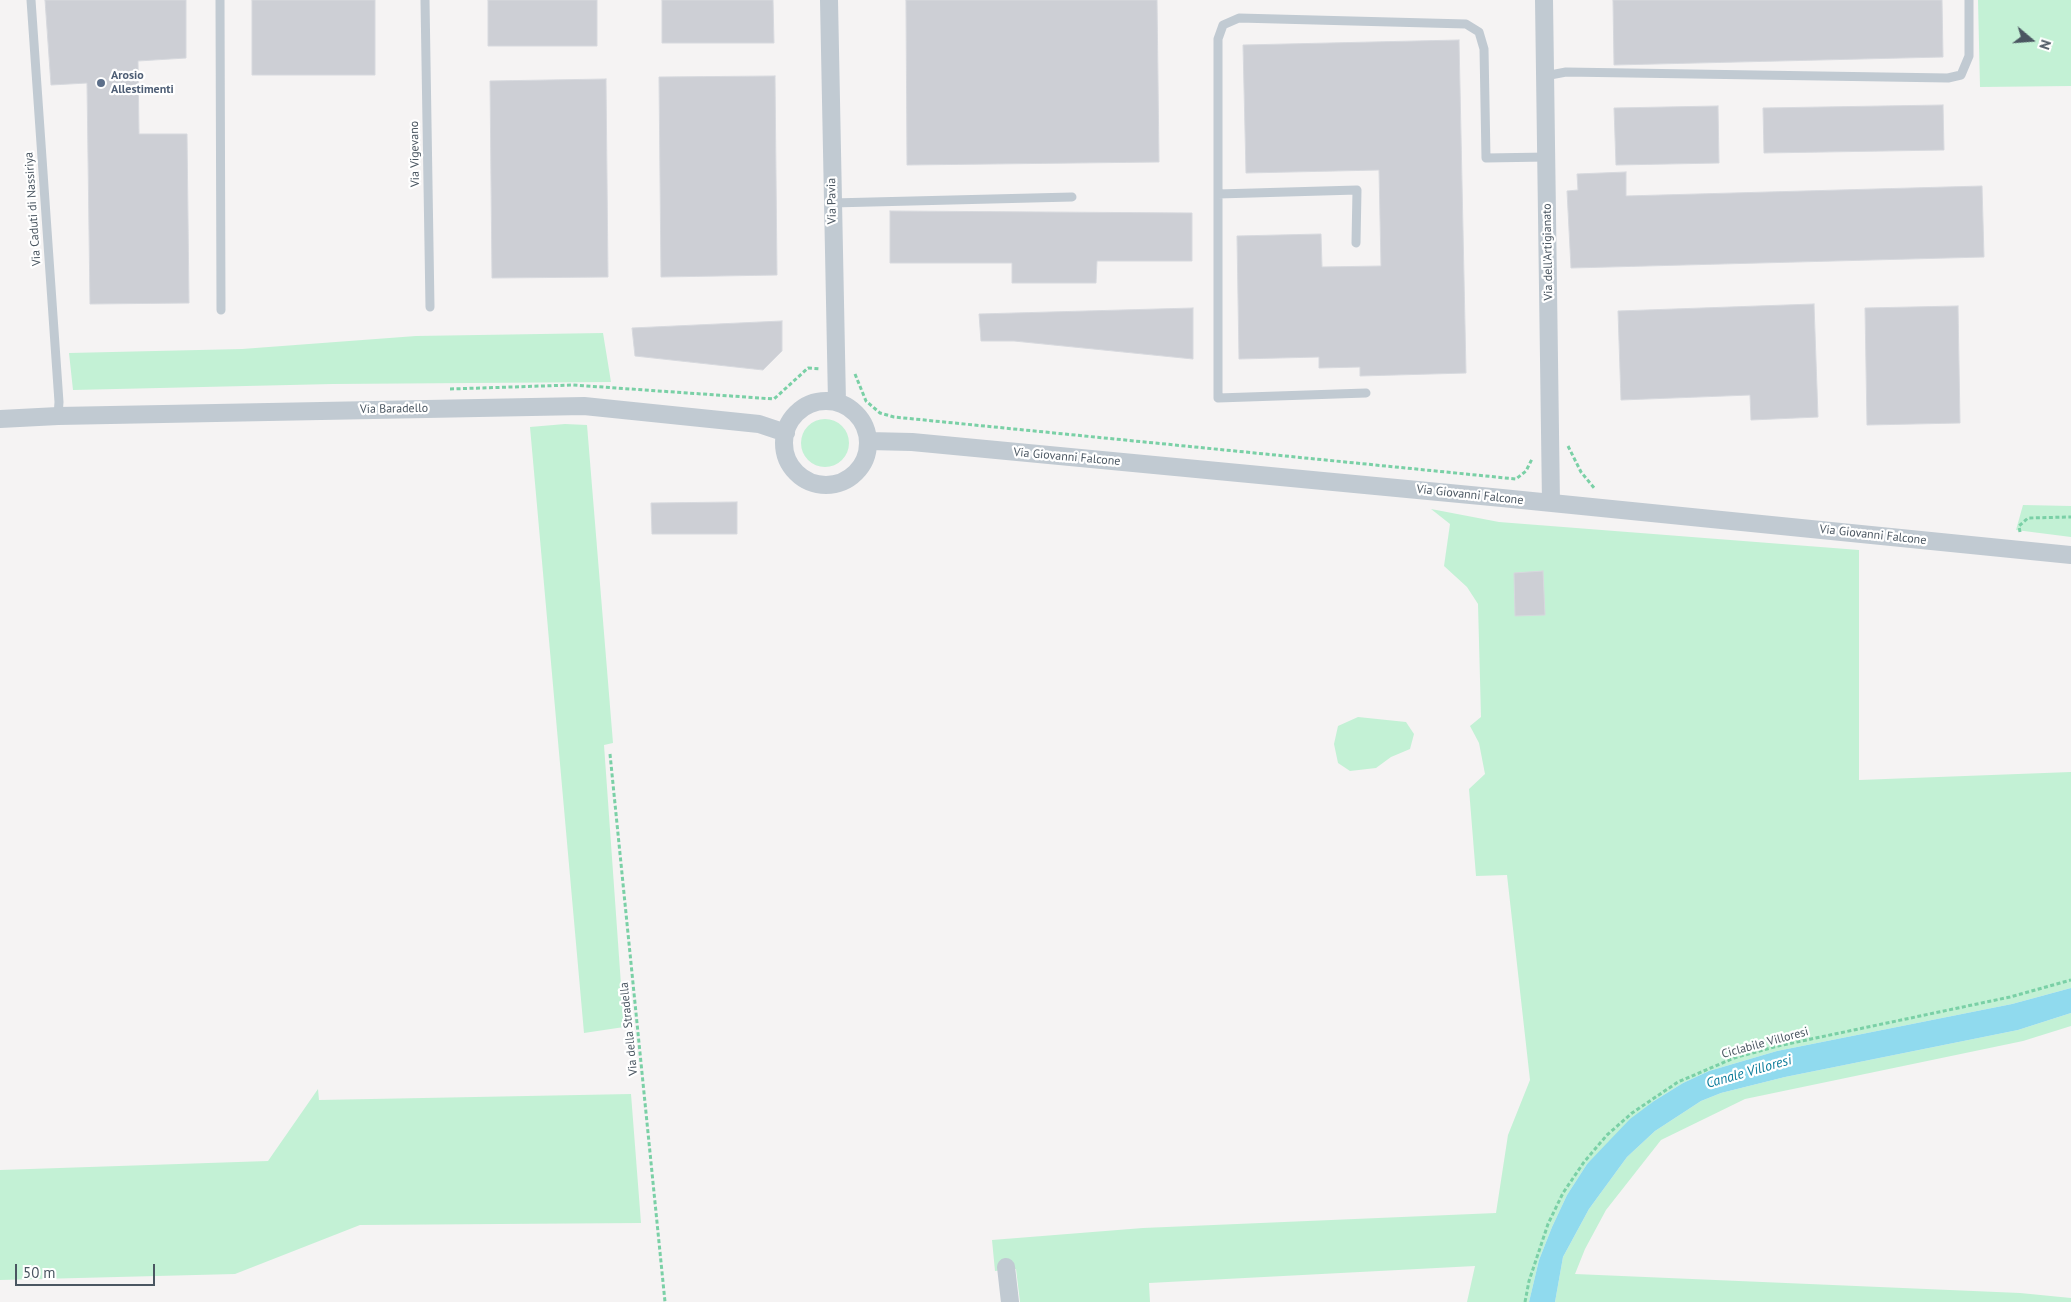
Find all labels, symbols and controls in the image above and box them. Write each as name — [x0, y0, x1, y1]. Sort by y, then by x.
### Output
north arrow — [2006, 15, 2056, 65]
text: N — [2035, 37, 2055, 52]
place label: Arosio Allestimenti — [111, 69, 174, 97]
marker: Arosio Allestimenti — [95, 77, 107, 89]
street label: Via Vigevano — [407, 121, 423, 187]
street label: Via Caduti di Nassiriya — [22, 152, 44, 266]
street label: Via Pavia — [824, 178, 840, 224]
street label: Via dell'Artigianato — [1540, 203, 1556, 301]
street label: Via Baradello — [360, 401, 428, 417]
street label: Via Giovanni Falcone — [1013, 445, 1121, 469]
street label: Via Giovanni Falcone — [1416, 482, 1524, 508]
street label: Via Giovanni Falcone — [1819, 522, 1927, 548]
street label: Via della Stradella — [617, 982, 641, 1076]
street label: Ciclabile Villoresi — [1720, 1024, 1810, 1062]
water label: Canale Villoresi — [1704, 1052, 1794, 1092]
scale bar — [18, 1254, 158, 1286]
text: 50 m — [23, 1263, 56, 1282]

